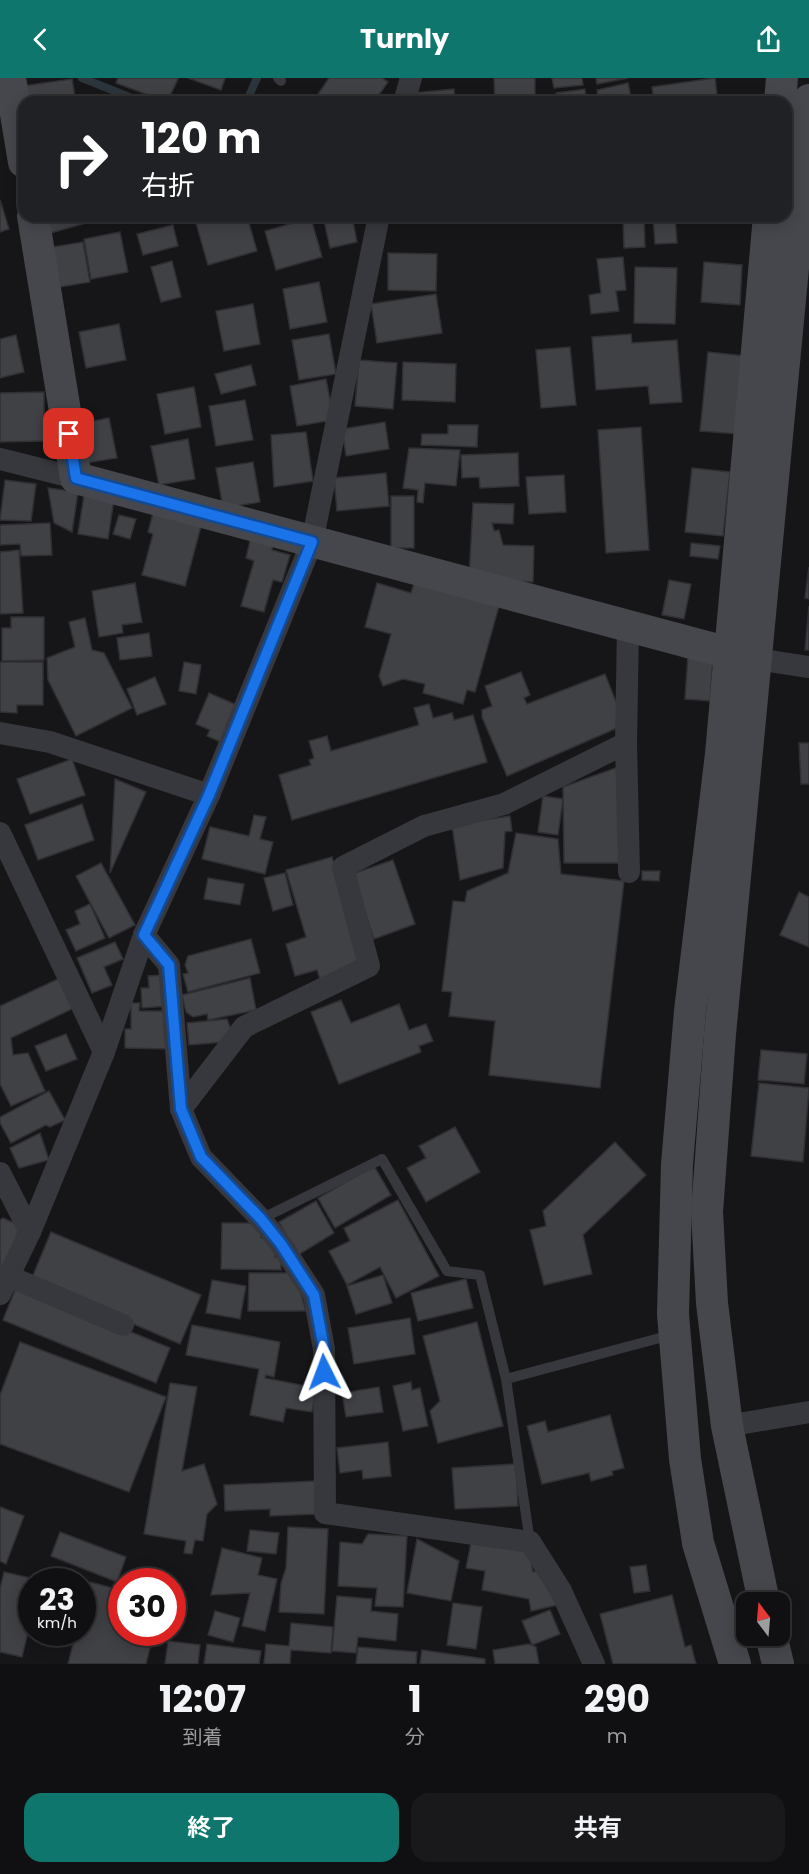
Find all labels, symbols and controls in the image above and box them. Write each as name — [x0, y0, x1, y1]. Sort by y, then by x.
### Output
text: Turnly — [360, 20, 449, 57]
icon: back — [24, 23, 57, 56]
icon: share — [752, 23, 785, 56]
text: 120 m — [141, 109, 262, 168]
icon: right — [42, 120, 120, 198]
text: 右折 — [141, 167, 195, 204]
pin — [43, 408, 94, 459]
icon: arrive — [52, 417, 85, 450]
position arrow — [292, 1340, 356, 1404]
speed limit sign: 30 — [108, 1568, 186, 1646]
text: 23 — [39, 1578, 75, 1621]
north arrow — [736, 1592, 790, 1646]
map controls — [736, 1592, 790, 1646]
text: km/h — [37, 1612, 77, 1633]
text: 12:07 — [159, 1674, 246, 1725]
text: 1 — [408, 1674, 422, 1725]
text: 290 — [584, 1674, 650, 1725]
text: m — [607, 1722, 627, 1750]
text: 到着 — [182, 1723, 222, 1751]
text: 分 — [405, 1723, 425, 1751]
button: 終了 — [24, 1793, 399, 1862]
button: 共有 — [411, 1793, 785, 1862]

